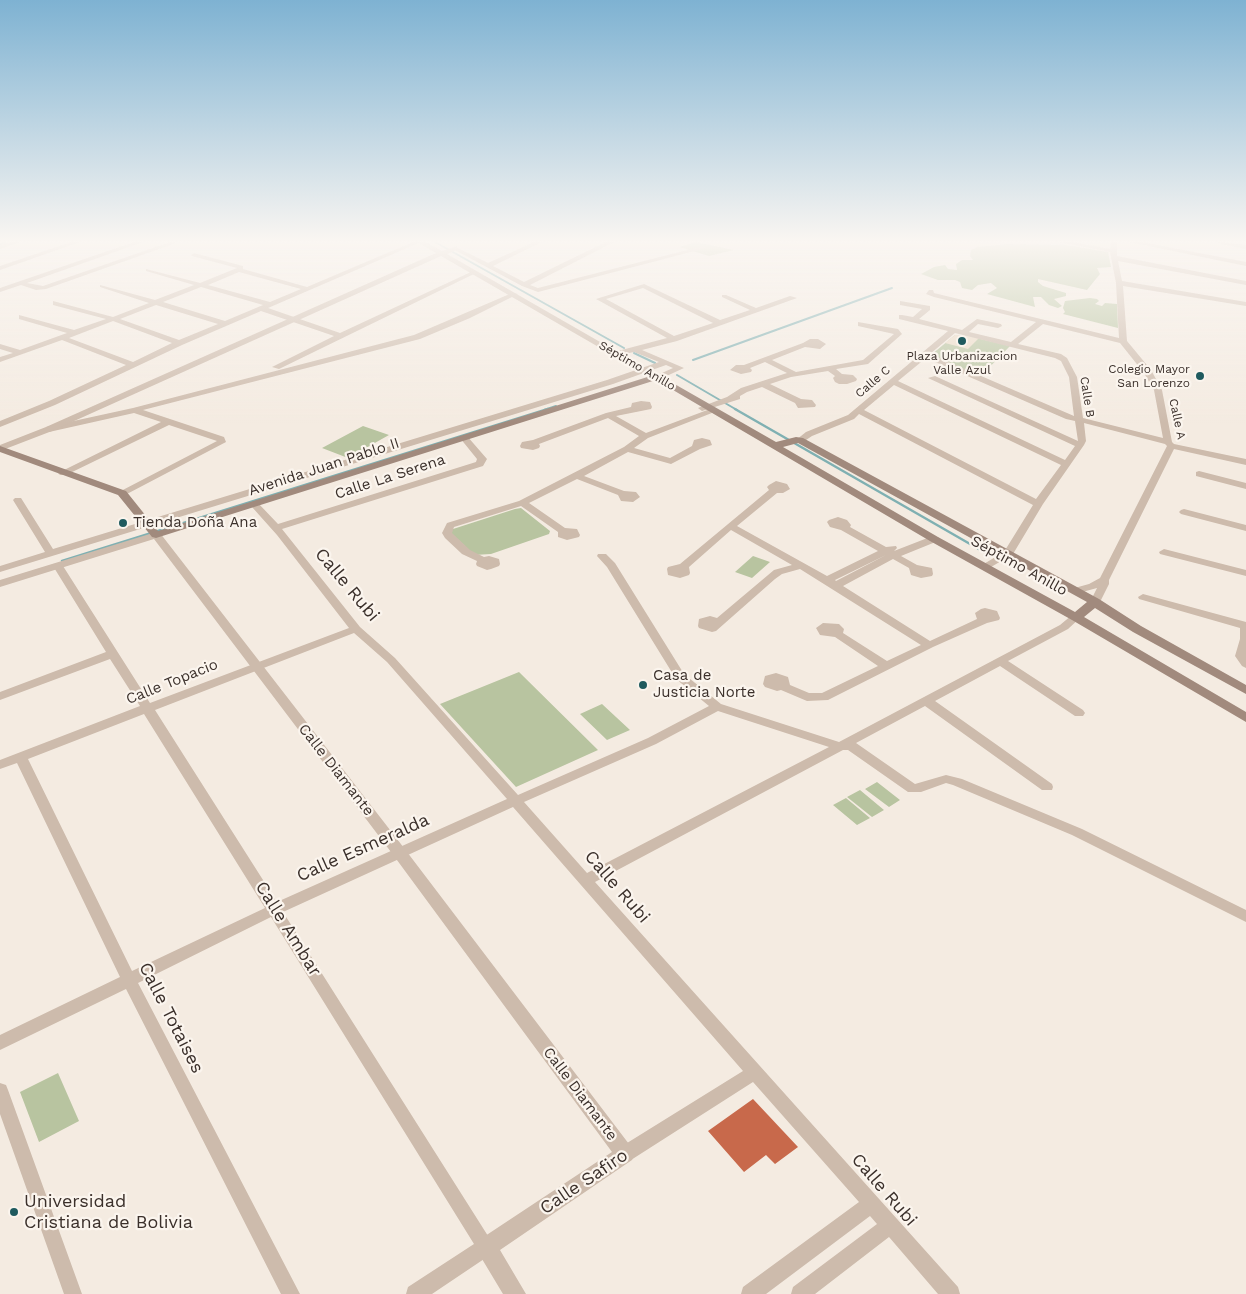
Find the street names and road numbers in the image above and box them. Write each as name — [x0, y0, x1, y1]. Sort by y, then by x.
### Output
street label: Séptimo Anillo — [596, 338, 678, 394]
street label: Calle C — [853, 363, 893, 401]
street label: Calle B — [1077, 376, 1097, 418]
street label: Calle A — [1166, 397, 1188, 441]
street label: Avenida Juan Pablo II — [246, 434, 402, 500]
street label: Calle La Serena — [333, 451, 447, 503]
street label: Séptimo Anillo — [968, 532, 1070, 600]
street label: Calle Rubi — [310, 544, 384, 626]
street label: Calle Topacio — [123, 655, 221, 709]
street label: Calle Diamante — [294, 720, 378, 820]
street label: Calle Esmeralda — [293, 809, 433, 887]
street label: Calle Rubi — [580, 846, 654, 928]
street label: Calle Ambar — [250, 878, 326, 980]
street label: Calle Totaises — [134, 959, 208, 1077]
street label: Calle Diamante — [539, 1044, 621, 1144]
street label: Calle Safiro — [536, 1145, 632, 1219]
street label: Calle Rubi — [847, 1149, 921, 1231]

